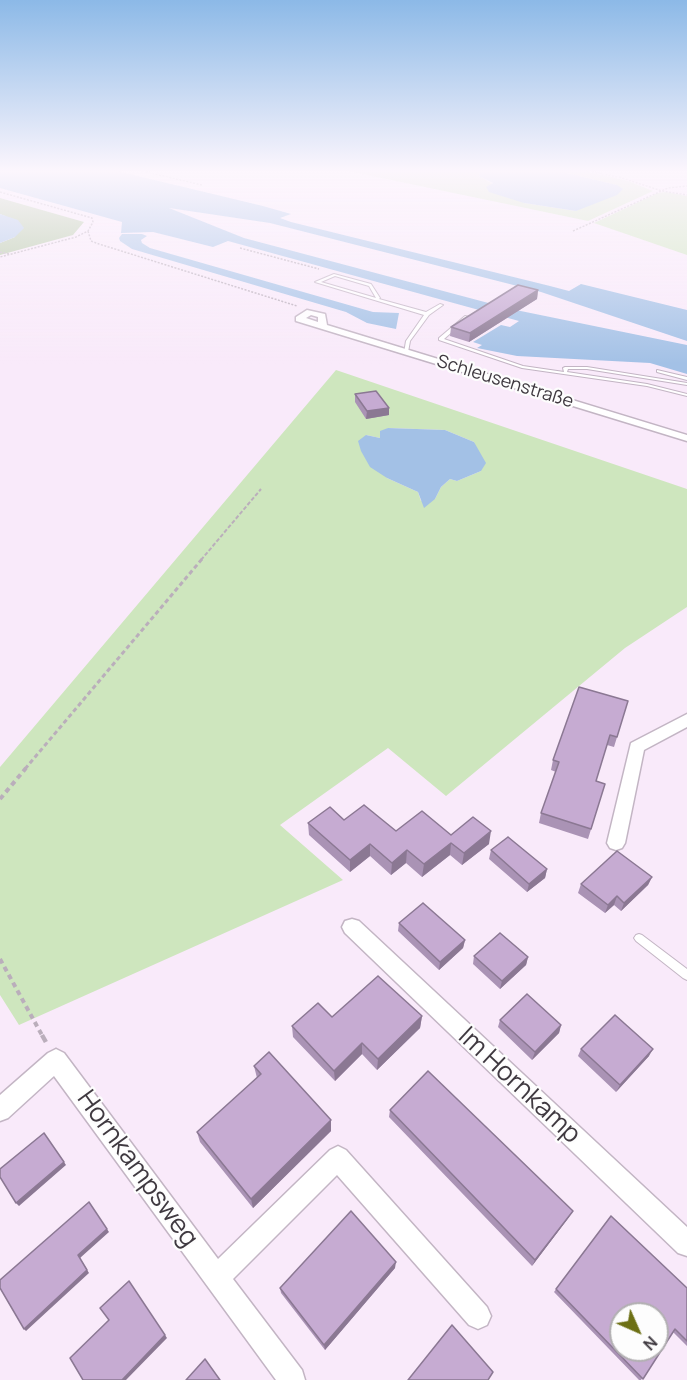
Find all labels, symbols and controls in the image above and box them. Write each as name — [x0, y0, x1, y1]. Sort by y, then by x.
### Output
street label: Schleusenstraße — [434, 351, 576, 413]
street label: Im Hornkamp — [451, 1021, 587, 1151]
street label: Hornkampsweg — [70, 1085, 204, 1253]
north arrow — [609, 1302, 669, 1362]
text: N — [638, 1331, 662, 1355]

